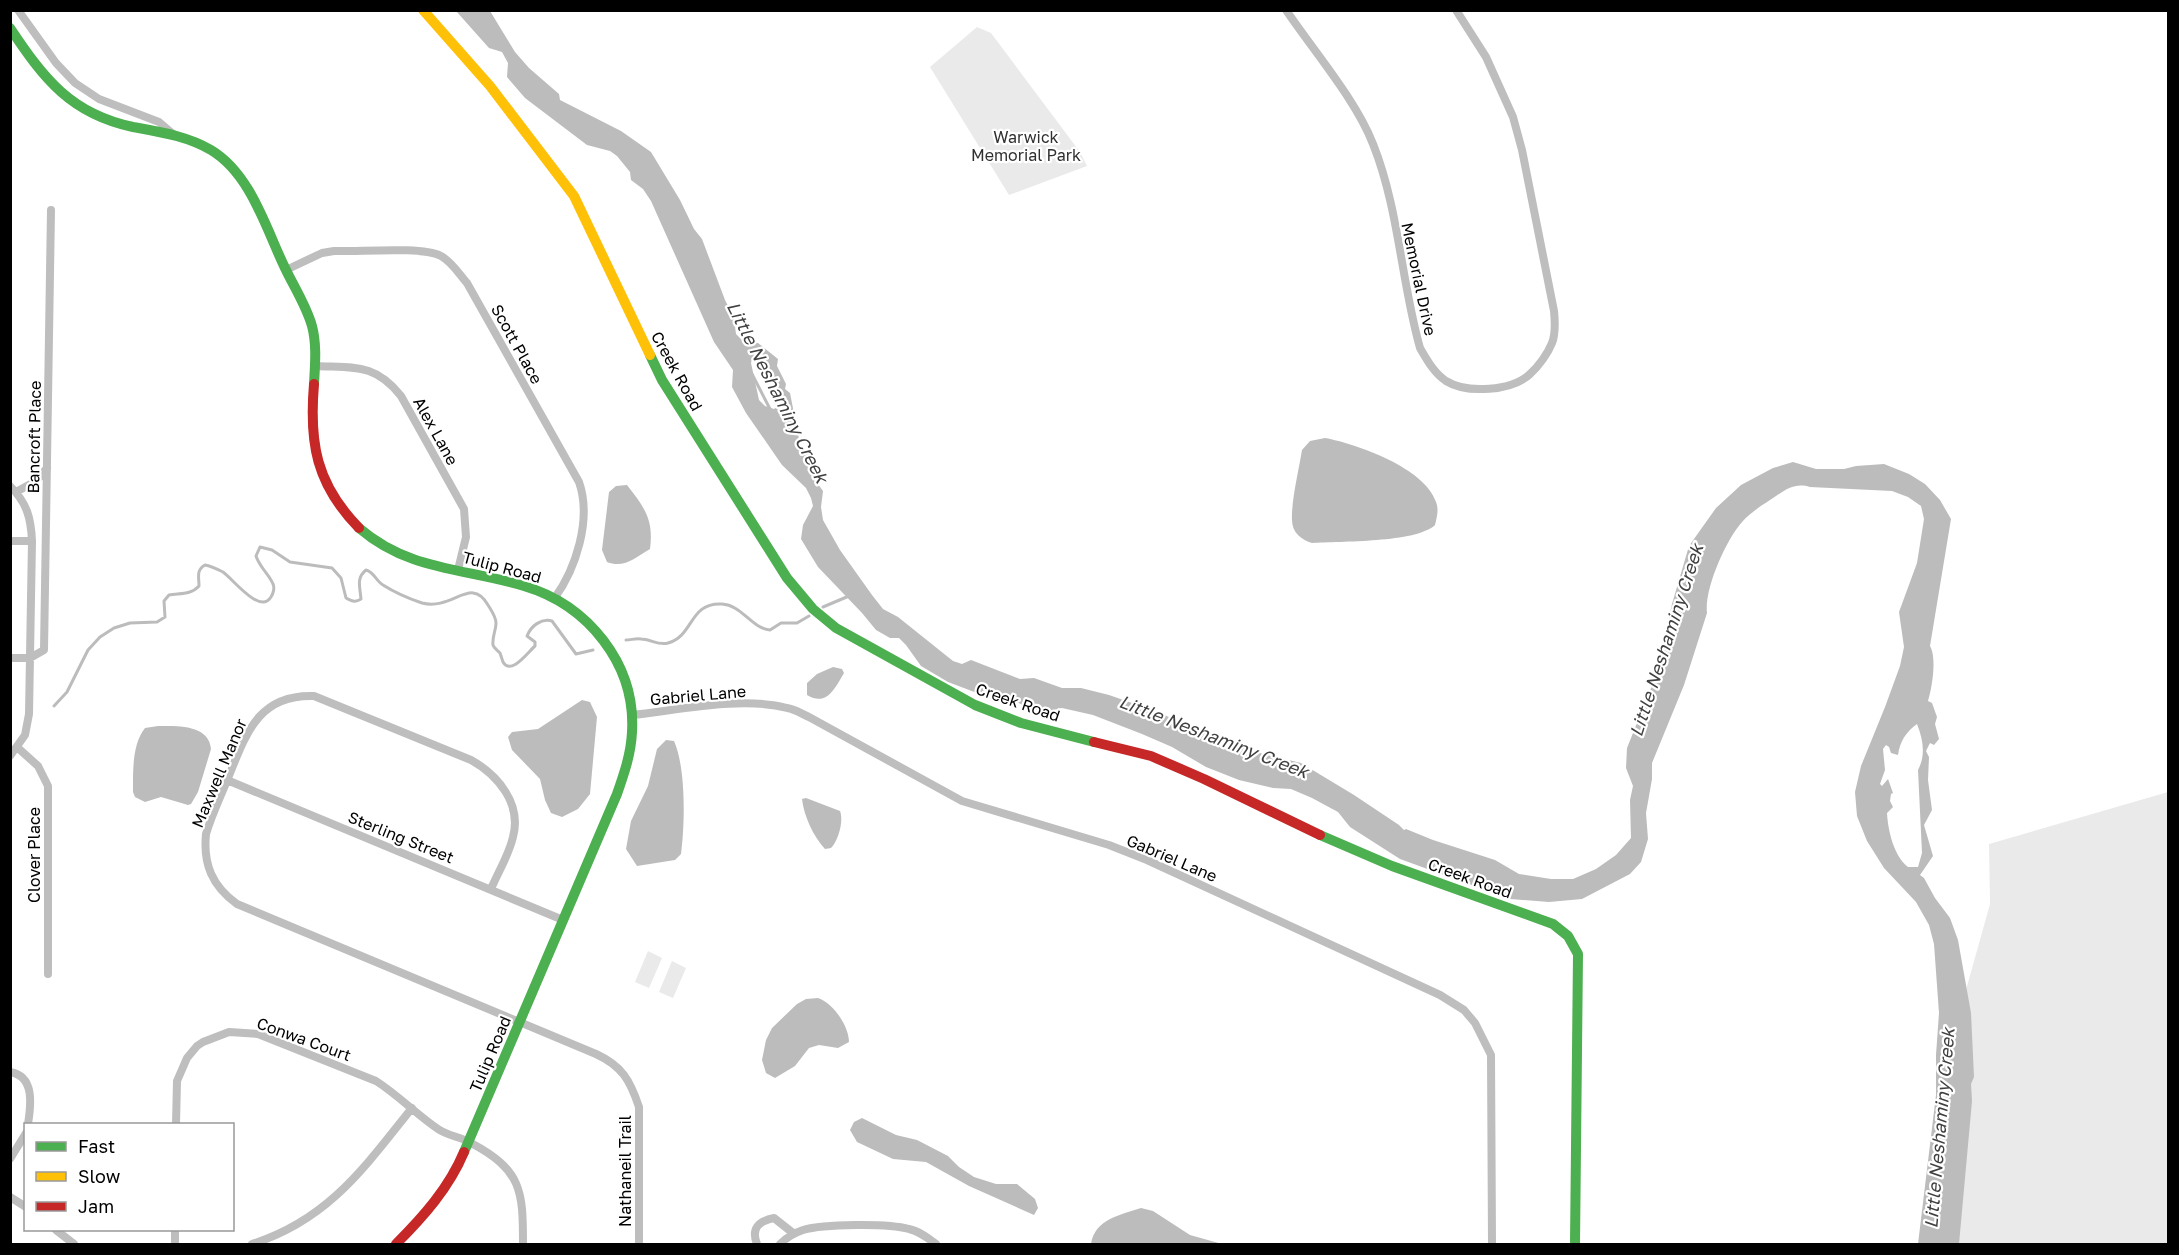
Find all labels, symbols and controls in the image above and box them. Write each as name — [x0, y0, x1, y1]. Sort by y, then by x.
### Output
park label: Warwick Memorial Park — [971, 127, 1081, 165]
street label: Memorial Drive — [1397, 221, 1441, 337]
water label: Little Neshaminy Creek — [723, 298, 834, 488]
street label: Scott Place — [487, 301, 547, 387]
street label: Creek Road — [647, 328, 707, 414]
street label: Bancroft Place — [23, 380, 45, 494]
street label: Alex Lane — [409, 394, 463, 468]
water label: Little Neshaminy Creek — [1624, 539, 1708, 739]
street label: Tulip Road — [460, 547, 544, 587]
street label: Creek Road — [973, 678, 1063, 726]
street label: Gabriel Lane — [649, 681, 747, 709]
water label: Little Neshaminy Creek — [1116, 690, 1313, 783]
street label: Maxwell Manor — [187, 715, 251, 831]
street label: Clover Place — [24, 807, 44, 903]
street label: Sterling Street — [345, 807, 457, 867]
street label: Gabriel Lane — [1124, 830, 1220, 886]
street label: Creek Road — [1425, 854, 1515, 902]
street label: Conwa Court — [254, 1013, 354, 1065]
street label: Tulip Road — [465, 1013, 515, 1095]
water label: Little Neshaminy Creek — [1919, 1025, 1959, 1229]
street label: Nathaneil Trail — [615, 1115, 635, 1227]
legend — [24, 1123, 234, 1231]
text: Fast — [78, 1135, 115, 1157]
text: Slow — [78, 1165, 121, 1187]
text: Jam — [78, 1195, 114, 1217]

